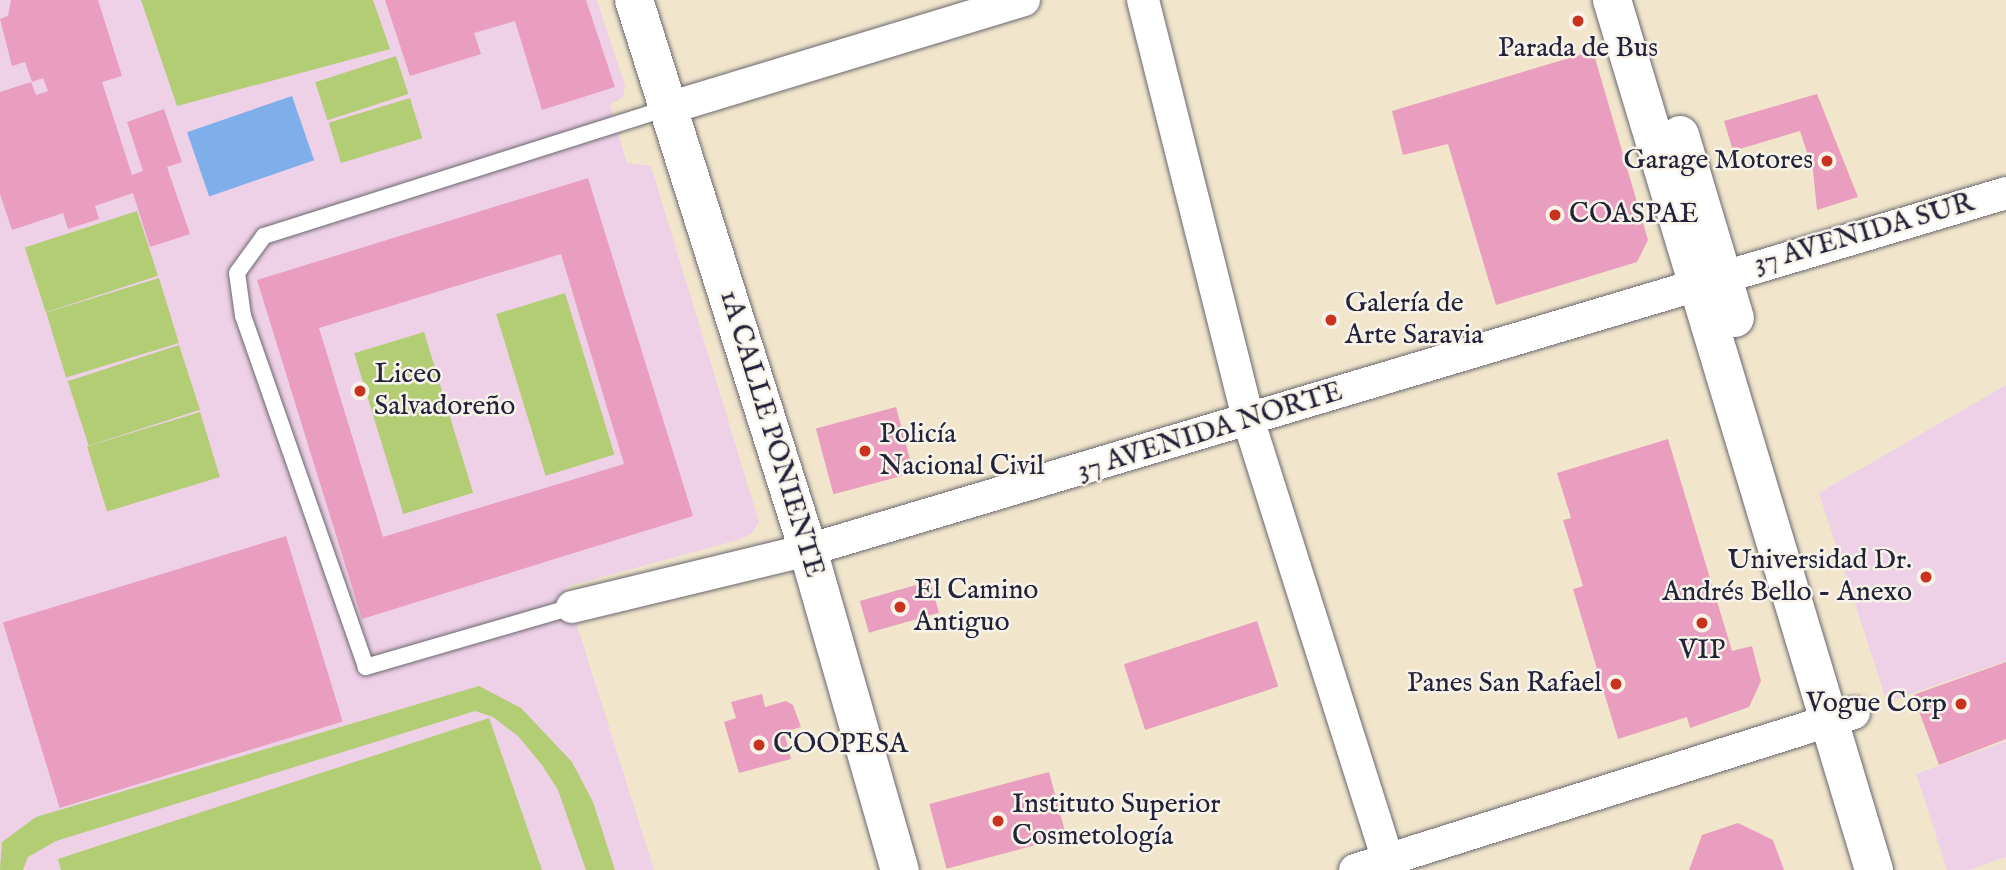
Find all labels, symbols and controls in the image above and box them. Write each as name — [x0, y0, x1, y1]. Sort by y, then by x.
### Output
marker: Parada de Bus — [1570, 13, 1586, 29]
place label: Parada de Bus — [1498, 32, 1658, 66]
place label: Garage Motores — [1623, 144, 1813, 178]
marker: Garage Motores — [1819, 153, 1835, 169]
street label: 37 AVENIDA SUR — [1750, 186, 1978, 282]
place label: COASPAE — [1569, 198, 1699, 232]
marker: COASPAE — [1547, 207, 1563, 223]
street label: 1A CALLE PONIENTE — [711, 286, 831, 582]
place label: Galería de Arte Saravia — [1345, 287, 1483, 353]
marker: Galería de Arte Saravia — [1323, 312, 1339, 328]
place label: Liceo Salvadoreño — [374, 358, 515, 424]
street label: 37 AVENIDA NORTE — [1073, 376, 1347, 488]
marker: Liceo Salvadoreño — [352, 383, 368, 399]
place label: Policía Nacional Civil — [879, 418, 1045, 484]
marker: Policía Nacional Civil — [857, 443, 873, 459]
place label: Universidad Dr. Andrés Bello - Anexo — [1662, 544, 1912, 610]
marker: Universidad Dr. Andrés Bello - Anexo — [1918, 569, 1934, 585]
place label: El Camino Antiguo — [914, 574, 1038, 640]
marker: El Camino Antiguo — [892, 599, 908, 615]
marker: VIP — [1694, 615, 1710, 631]
place label: VIP — [1679, 634, 1725, 668]
place label: Panes San Rafael — [1407, 667, 1602, 701]
marker: Panes San Rafael — [1608, 676, 1624, 692]
place label: Vogue Corp — [1806, 687, 1947, 721]
marker: Vogue Corp — [1953, 696, 1969, 712]
place label: COOPESA — [773, 728, 908, 762]
marker: COOPESA — [751, 737, 767, 753]
place label: Instituto Superior Cosmetología — [1012, 788, 1221, 854]
marker: Instituto Superior Cosmetología — [990, 813, 1006, 829]

